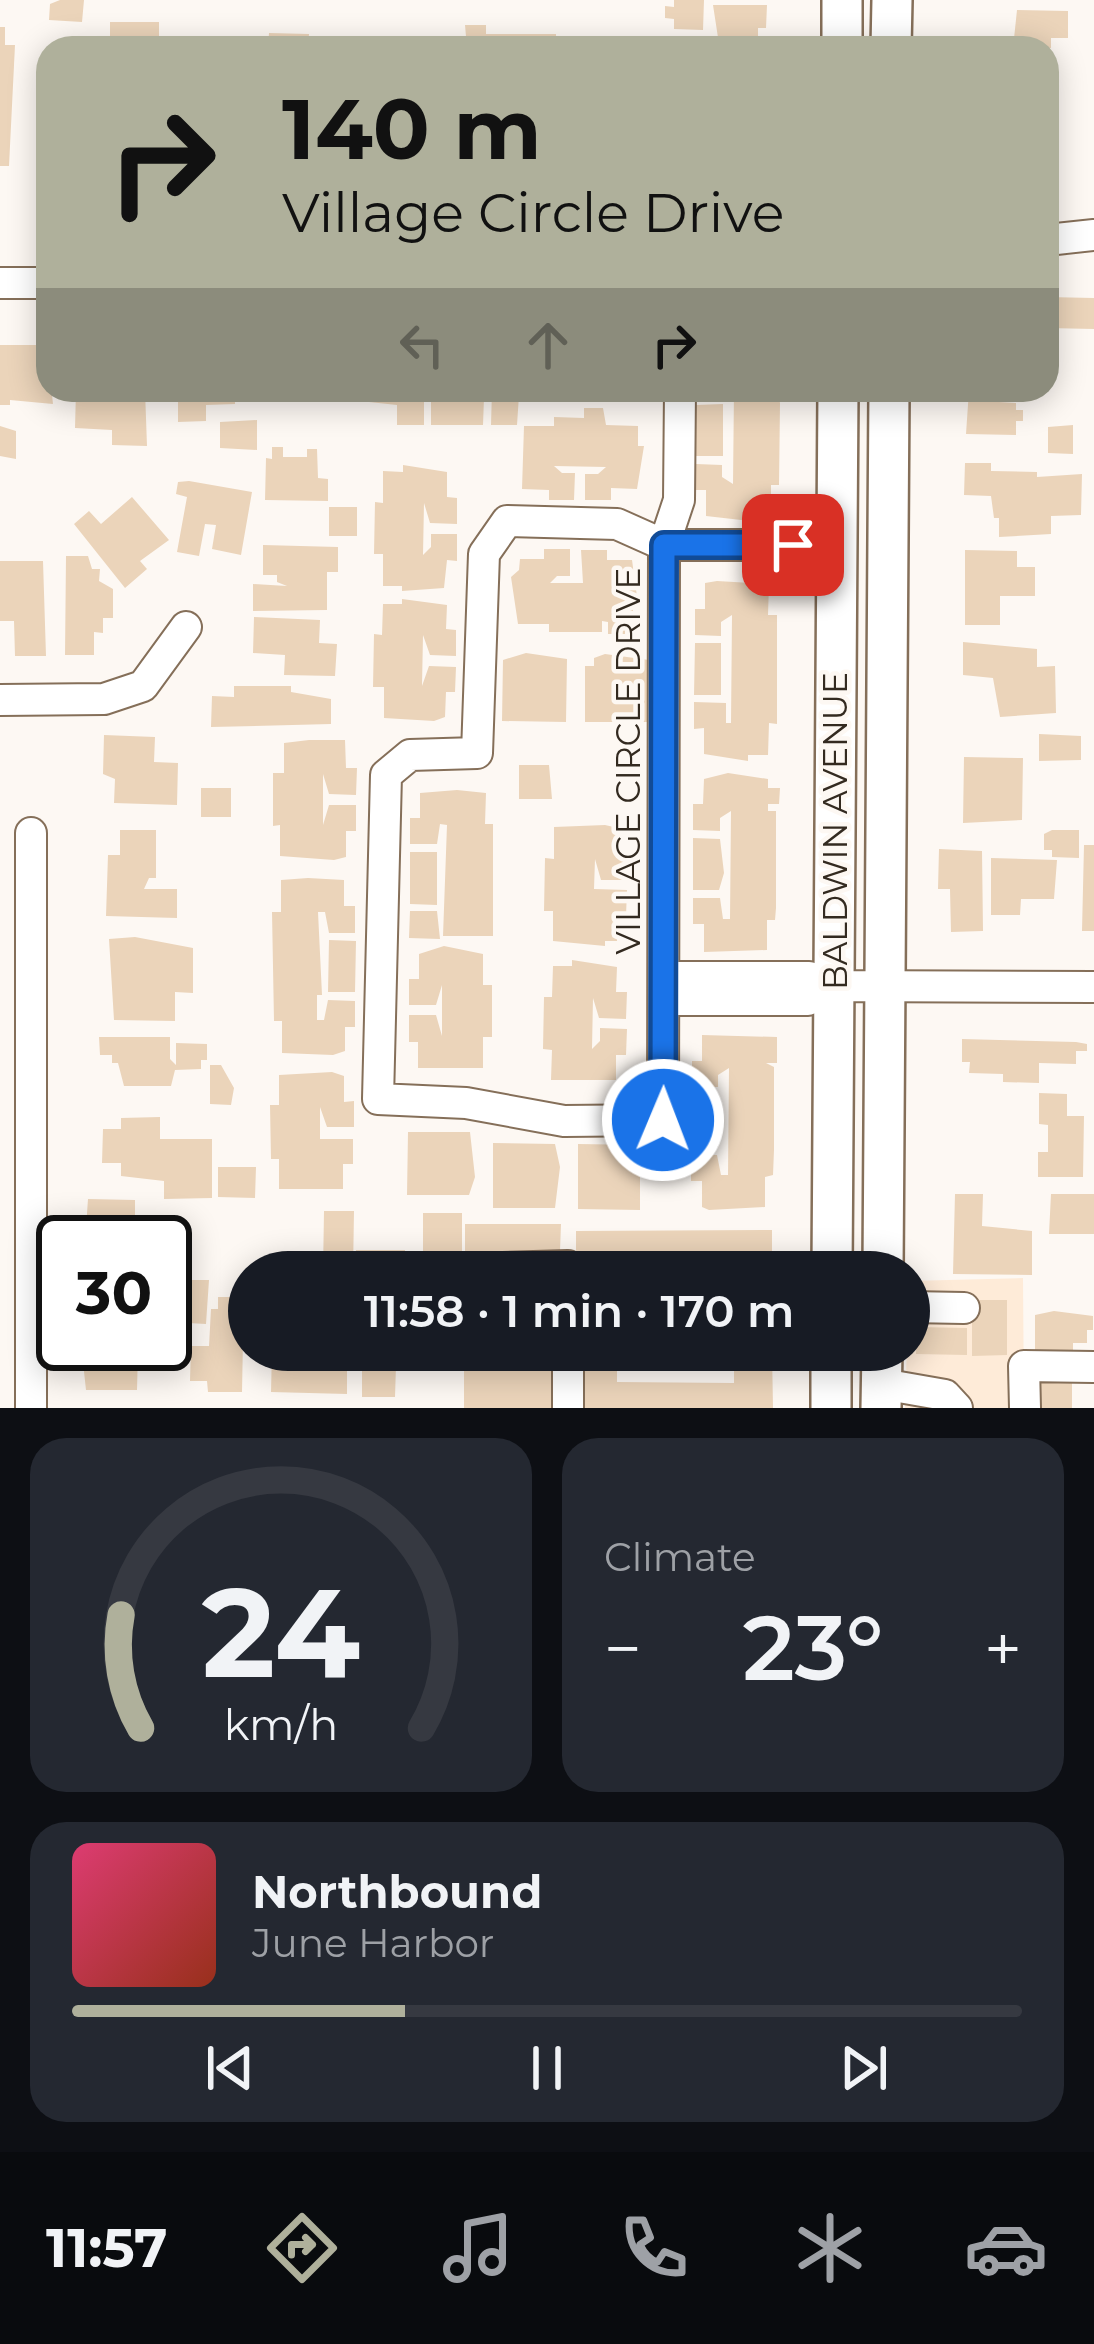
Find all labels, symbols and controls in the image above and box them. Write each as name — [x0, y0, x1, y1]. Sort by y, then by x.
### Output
text: 140 m — [282, 78, 542, 180]
icon: right — [84, 84, 240, 240]
text: Village Circle Drive — [282, 180, 784, 246]
icon: left — [389, 312, 455, 378]
icon: ahead — [515, 312, 581, 378]
icon: right — [641, 312, 707, 378]
pin — [742, 494, 844, 596]
icon: arrive — [760, 512, 826, 578]
street label: VILLAGE CIRCLE DRIVE — [608, 568, 648, 954]
street label: BALDWIN AVENUE — [815, 672, 855, 990]
position arrow — [600, 1057, 726, 1183]
speed limit sign: 30 — [36, 1215, 192, 1371]
text: 11:58 · 1 min · 170 m — [364, 1283, 794, 1338]
text: Climate — [604, 1533, 756, 1581]
text: 24 — [202, 1556, 360, 1708]
text: 23° — [742, 1593, 884, 1703]
text: − — [604, 1608, 642, 1689]
text: + — [984, 1608, 1022, 1689]
text: km/h — [224, 1698, 338, 1751]
text: Northbound — [252, 1864, 542, 1919]
text: June Harbor — [252, 1919, 494, 1967]
icon: previous — [197, 2035, 263, 2101]
icon: pause — [514, 2035, 580, 2101]
icon: next — [831, 2035, 897, 2101]
icon: directions — [260, 2206, 344, 2290]
icon: music — [436, 2206, 520, 2290]
icon: phone — [612, 2206, 696, 2290]
icon: climate — [788, 2206, 872, 2290]
icon: car — [964, 2206, 1048, 2290]
text: 11:57 — [46, 2215, 168, 2281]

